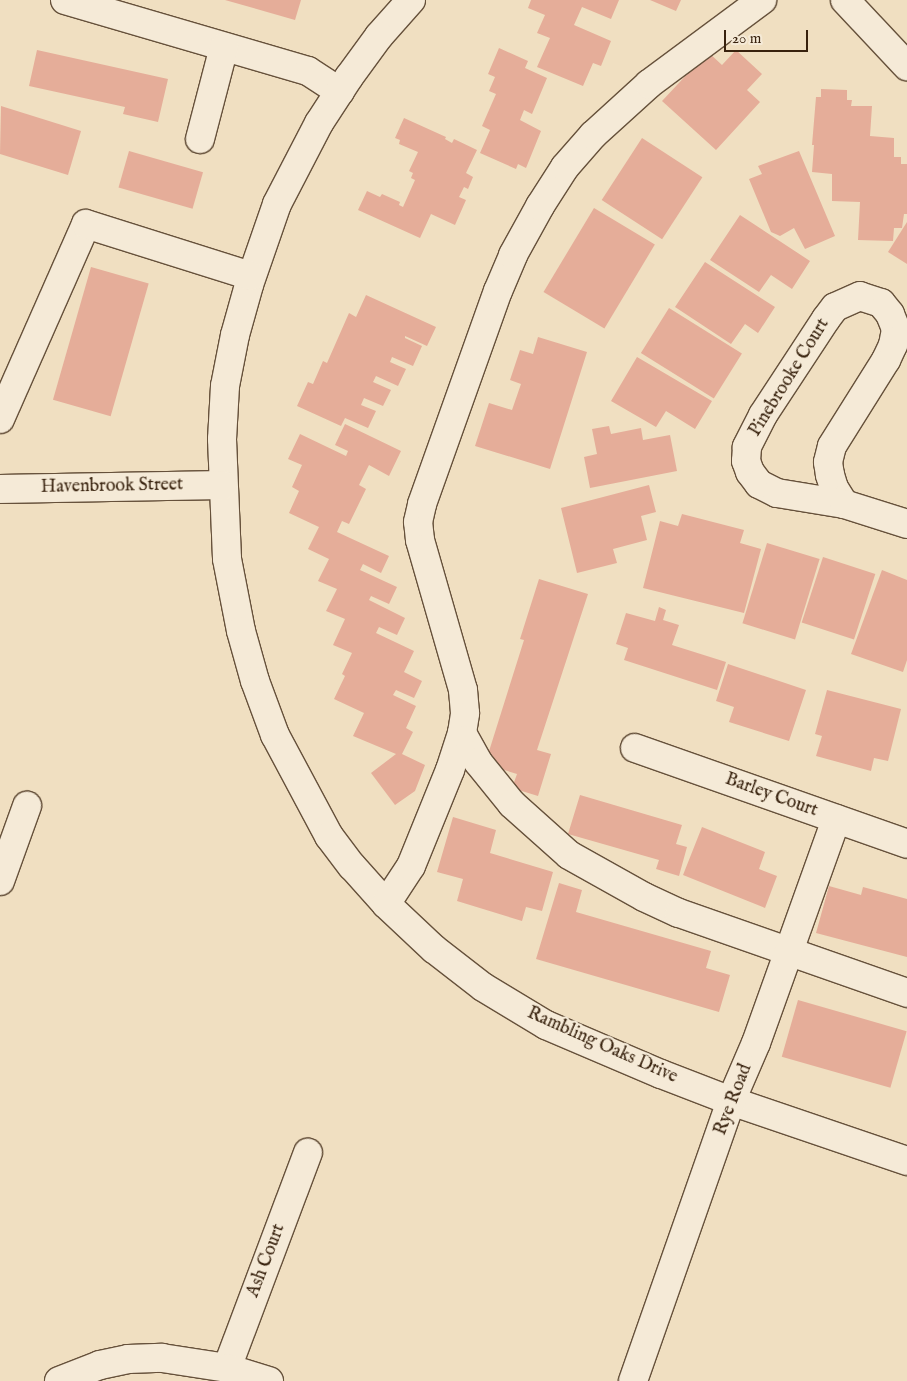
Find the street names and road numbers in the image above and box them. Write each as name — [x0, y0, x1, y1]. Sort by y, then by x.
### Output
street label: Pinebrooke Court — [745, 315, 835, 441]
street label: Havenbrook Street — [41, 475, 183, 499]
street label: Barley Court — [722, 769, 820, 823]
street label: Rambling Oaks Drive — [523, 1003, 681, 1089]
street label: Rye Road — [711, 1061, 757, 1139]
street label: Ash Court — [243, 1221, 291, 1301]

